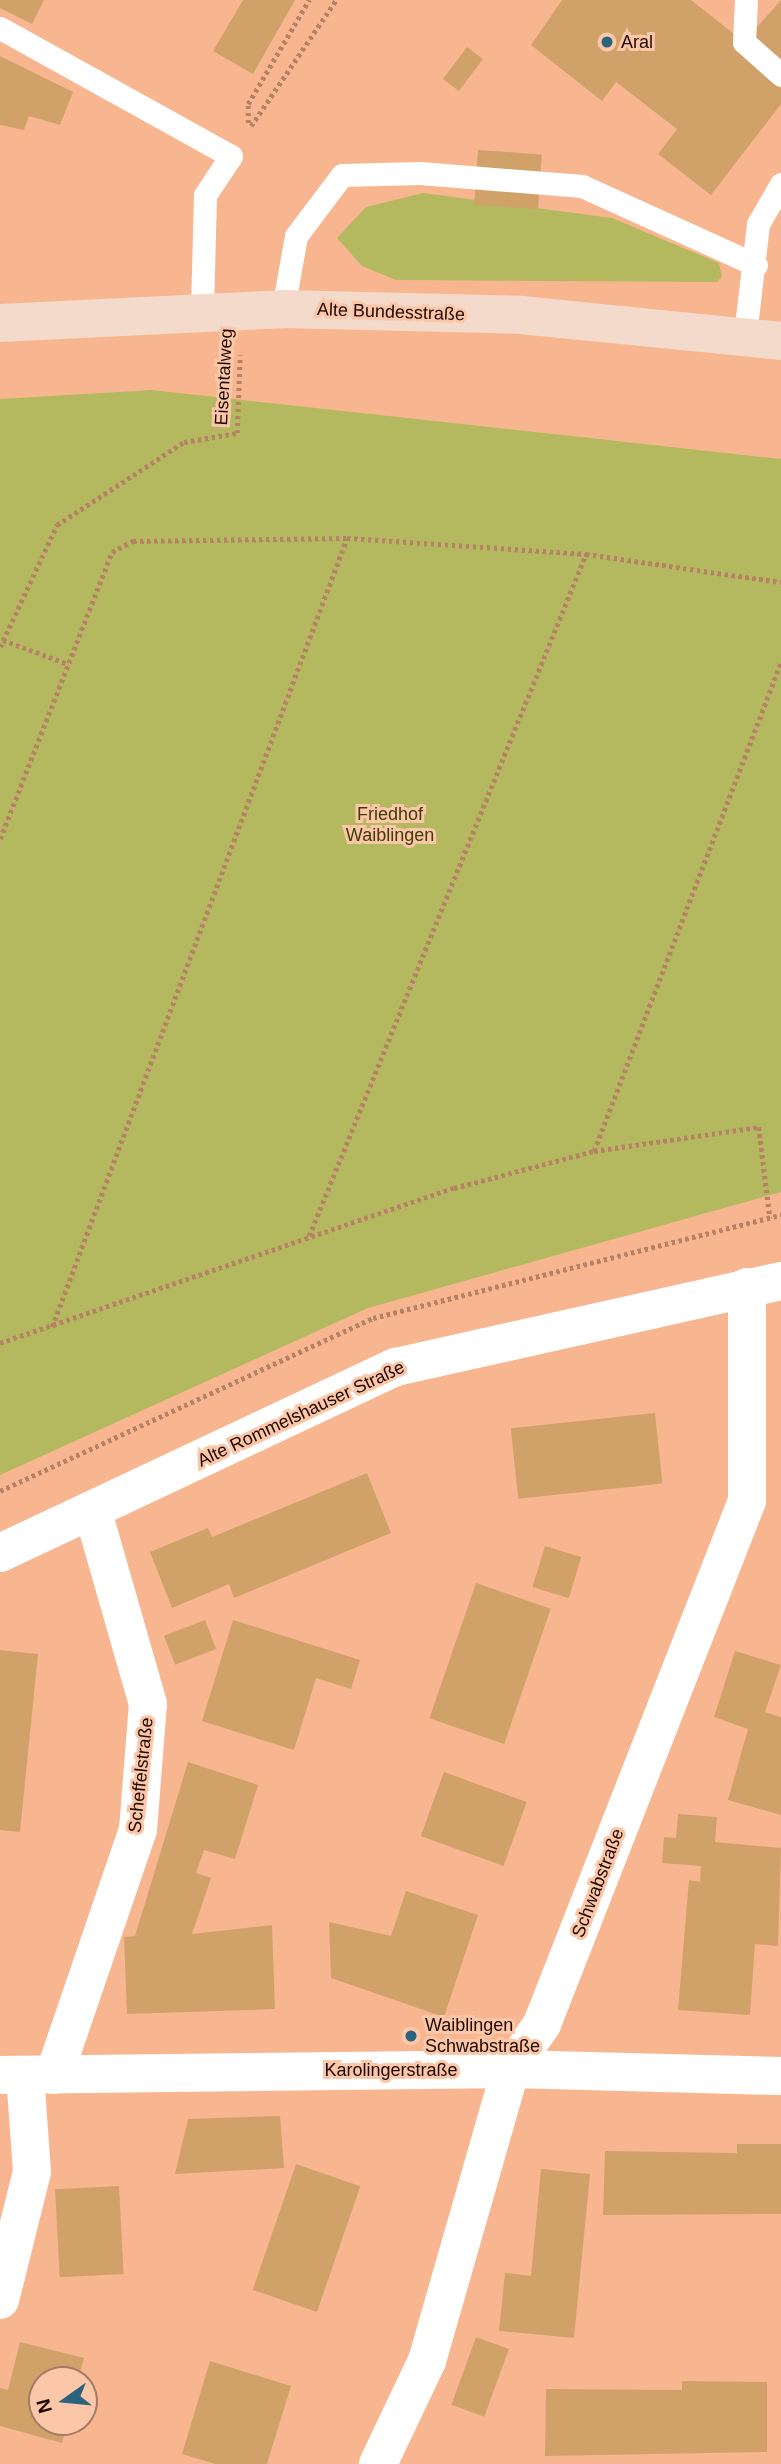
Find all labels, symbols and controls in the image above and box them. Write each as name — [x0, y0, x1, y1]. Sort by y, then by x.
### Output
place label: Aral — [621, 31, 653, 53]
marker: Aral — [599, 34, 615, 50]
street label: Alte Bundesstraße — [317, 299, 465, 325]
street label: Eisentalweg — [211, 328, 237, 426]
park label: Friedhof Waiblingen — [346, 804, 434, 846]
street label: Alte Rommelshauser Straße — [194, 1356, 408, 1472]
street label: Scheffelstraße — [124, 1716, 158, 1834]
street label: Schwabstraße — [567, 1825, 629, 1941]
place label: Waiblingen Schwabstraße — [425, 2015, 540, 2058]
marker: Waiblingen Schwabstraße — [403, 2028, 419, 2044]
street label: Karolingerstraße — [324, 2059, 458, 2081]
north arrow — [28, 2366, 98, 2436]
text: N — [32, 2397, 56, 2415]

